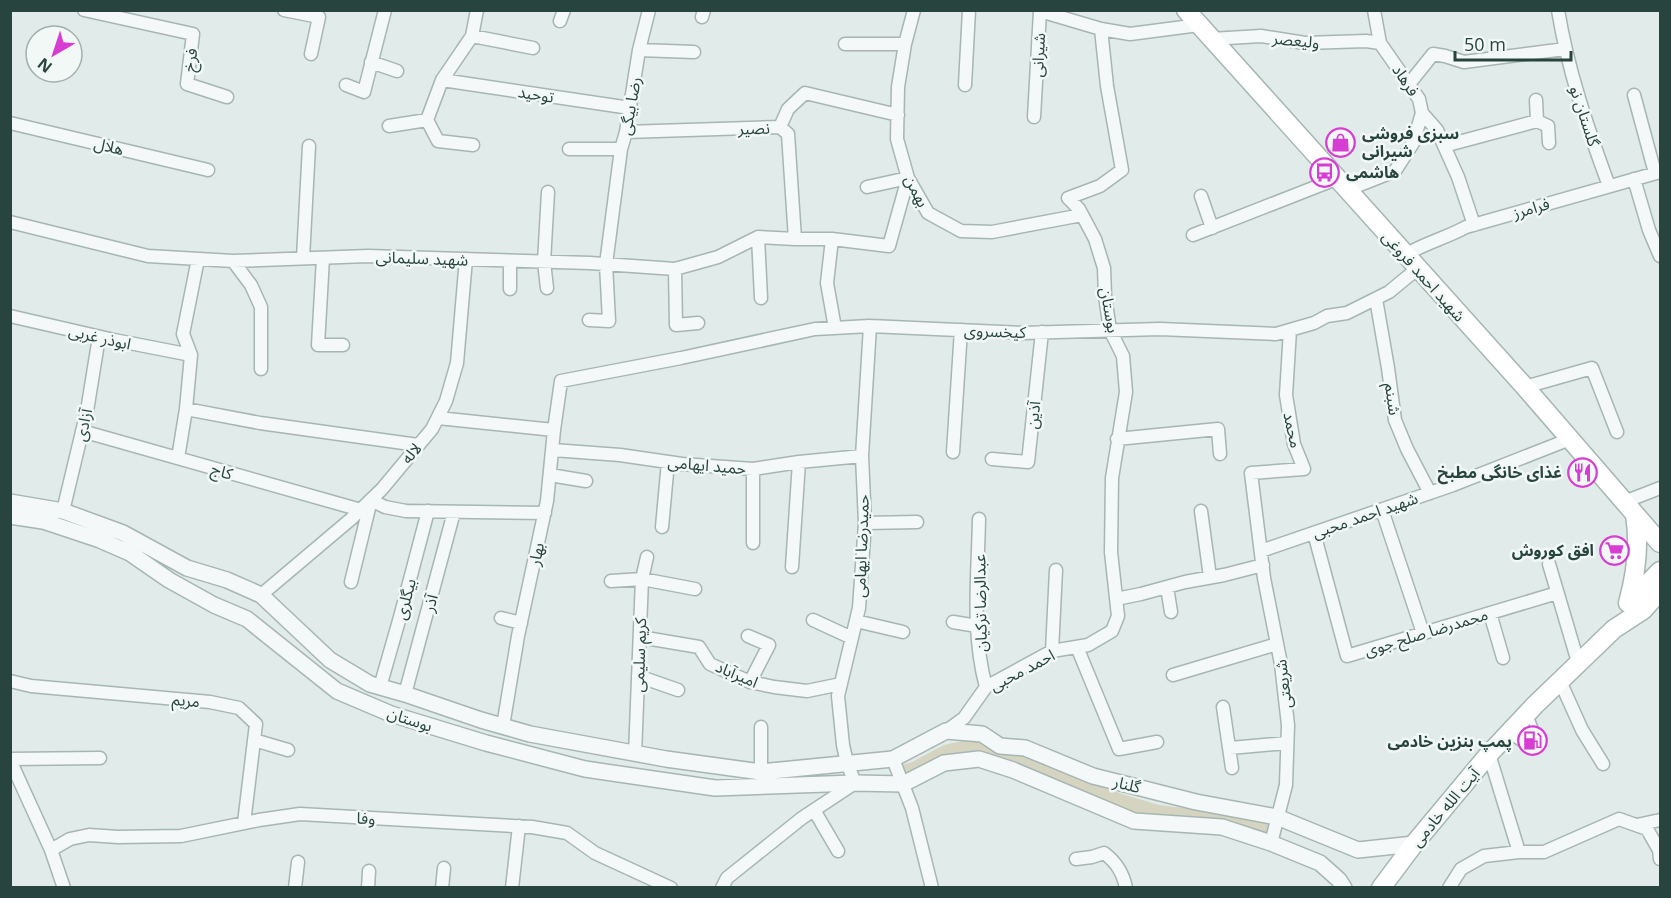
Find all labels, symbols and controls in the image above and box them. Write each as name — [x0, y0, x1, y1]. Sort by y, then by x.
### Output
north arrow — [24, 24, 84, 84]
scale bar — [1455, 24, 1570, 62]
street label: ولیعصر — [1270, 26, 1321, 53]
street label: شیرانی — [1026, 32, 1050, 78]
text: 50 m — [1464, 32, 1506, 56]
street label: فرخ — [178, 47, 204, 73]
text: N — [33, 53, 57, 78]
street label: فرهاد — [1387, 60, 1425, 100]
street label: رضا بیگی — [614, 75, 646, 137]
street label: توحید — [516, 80, 556, 108]
street label: گلستان نو — [1565, 83, 1605, 150]
street label: نصیر — [737, 117, 770, 139]
place label: سبزی فروشی شیرانی — [1362, 122, 1459, 162]
shop icon: سبزی فروشی شیرانی — [1325, 126, 1357, 158]
street label: هلال — [92, 132, 126, 160]
bus stop icon: هاشمی — [1309, 156, 1341, 188]
place label: هاشمی — [1346, 161, 1399, 183]
street label: بهمن — [900, 171, 934, 211]
street label: فرامرز — [1509, 192, 1552, 224]
street label: شهید احمد فروغی — [1377, 226, 1471, 326]
street label: شهید سلیمانی — [375, 245, 469, 271]
street label: بوستان — [1095, 285, 1125, 335]
street label: ابوذر غربی — [67, 319, 133, 355]
street label: کیخسروی — [964, 319, 1027, 343]
street label: شبنم — [1378, 381, 1406, 417]
street label: آذین — [1021, 399, 1046, 430]
street label: آزادی — [69, 405, 97, 443]
street label: محمد — [1278, 410, 1308, 450]
street label: لاله — [396, 438, 426, 468]
street label: حمید ایهامی — [667, 451, 747, 479]
restaurant icon: غذای خانگی مطبخ — [1567, 456, 1599, 488]
street label: کاج — [208, 457, 236, 487]
place label: غذای خانگی مطبخ — [1438, 461, 1562, 485]
street label: شهید احمد محبی — [1309, 487, 1421, 543]
street label: حمیدرضا ایهامی — [848, 494, 874, 598]
supermarket icon: افق کوروش — [1599, 534, 1631, 566]
place label: افق کوروش — [1512, 539, 1594, 561]
street label: بهار — [523, 540, 549, 568]
street label: عبدالرضا ترکیان — [968, 554, 992, 652]
street label: بیگلری — [389, 576, 421, 622]
street label: آذر — [417, 591, 443, 615]
street label: محمدرضا صلح جوی — [1362, 603, 1491, 663]
street label: کریم سلیمی — [627, 617, 653, 693]
street label: احمد محبی — [985, 644, 1059, 696]
street label: امیرآباد — [712, 655, 762, 693]
street label: شریعتی — [1269, 658, 1297, 710]
street label: مریم — [171, 688, 201, 714]
street label: بوستان — [385, 701, 435, 737]
fuel station icon: پمپ بنزین خادمی — [1517, 725, 1549, 757]
place label: پمپ بنزین خادمی — [1388, 730, 1512, 752]
street label: آیت الله خادمی — [1405, 762, 1485, 851]
street label: گلنار — [1110, 770, 1143, 798]
street label: وفا — [356, 807, 376, 829]

